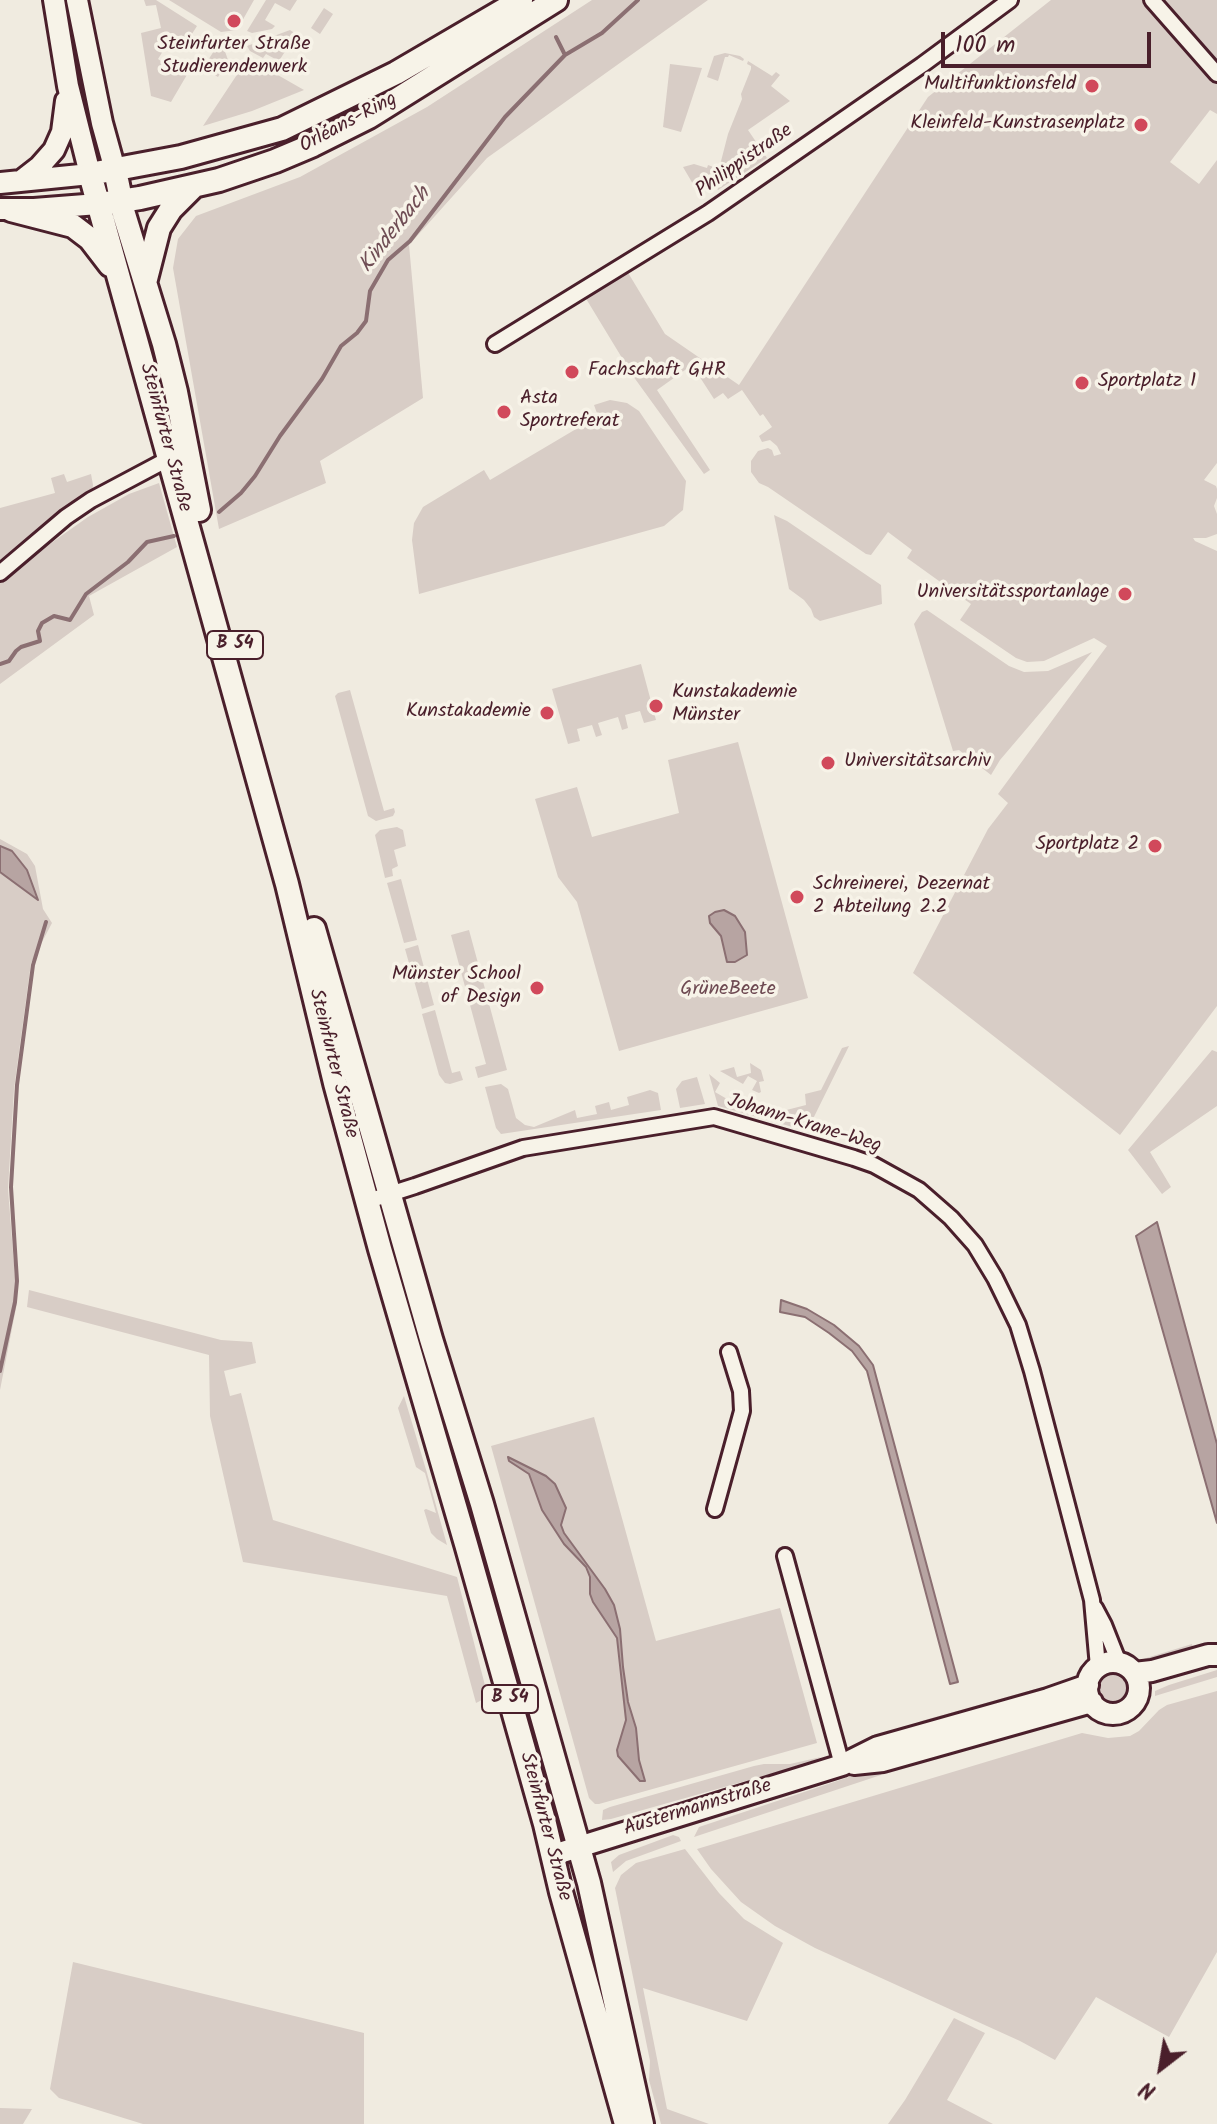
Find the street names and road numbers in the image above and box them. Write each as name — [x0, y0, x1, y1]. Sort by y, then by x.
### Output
street label: Orléans-Ring — [296, 88, 402, 160]
street label: Philippistraße — [692, 120, 798, 204]
street label: Steinfurter Straße — [133, 361, 195, 515]
road number: B 54 — [207, 631, 263, 659]
street label: Steinfurter Straße — [302, 987, 362, 1141]
street label: Johann-Krane-Weg — [724, 1090, 884, 1160]
road number: B 54 — [482, 1685, 538, 1713]
street label: Steinfurter Straße — [513, 1750, 575, 1904]
street label: Austermannstraße — [621, 1775, 775, 1843]

